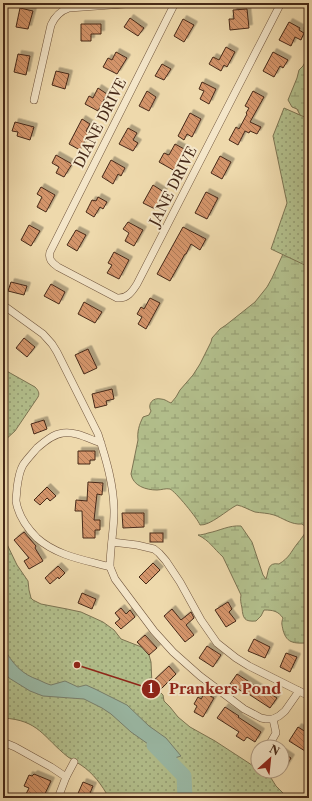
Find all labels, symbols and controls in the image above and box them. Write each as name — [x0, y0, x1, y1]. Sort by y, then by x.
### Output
street label: DIANE DRIVE — [70, 75, 130, 171]
street label: JANE DRIVE — [144, 143, 201, 231]
callout: Prankers Pond — [141, 676, 290, 703]
text: Prankers Pond — [169, 679, 281, 698]
text: 1 — [148, 681, 154, 696]
north arrow — [250, 739, 290, 779]
text: N — [267, 742, 282, 759]

